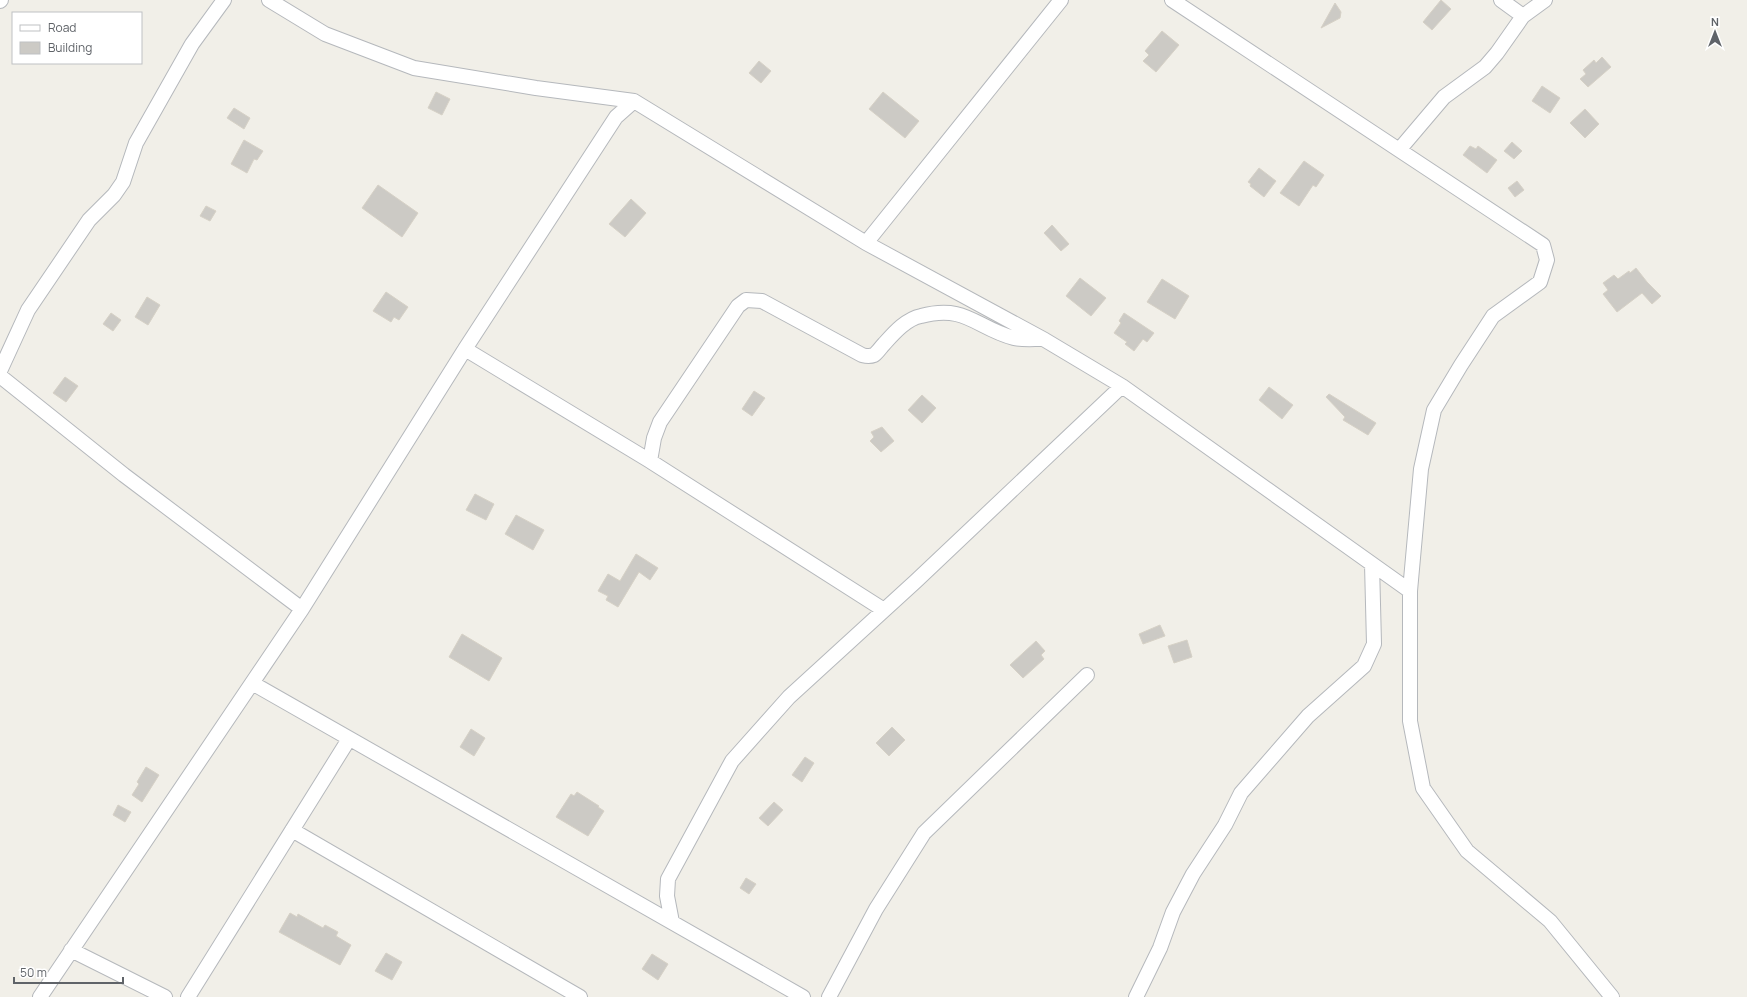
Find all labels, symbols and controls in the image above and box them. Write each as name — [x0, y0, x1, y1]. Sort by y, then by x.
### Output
legend — [12, 12, 142, 64]
north arrow — [1695, 12, 1735, 52]
text: N — [1711, 14, 1719, 29]
text: Road — [48, 19, 76, 36]
text: Building — [48, 39, 92, 56]
scale bar — [14, 959, 123, 985]
text: 50 m — [20, 964, 47, 981]

